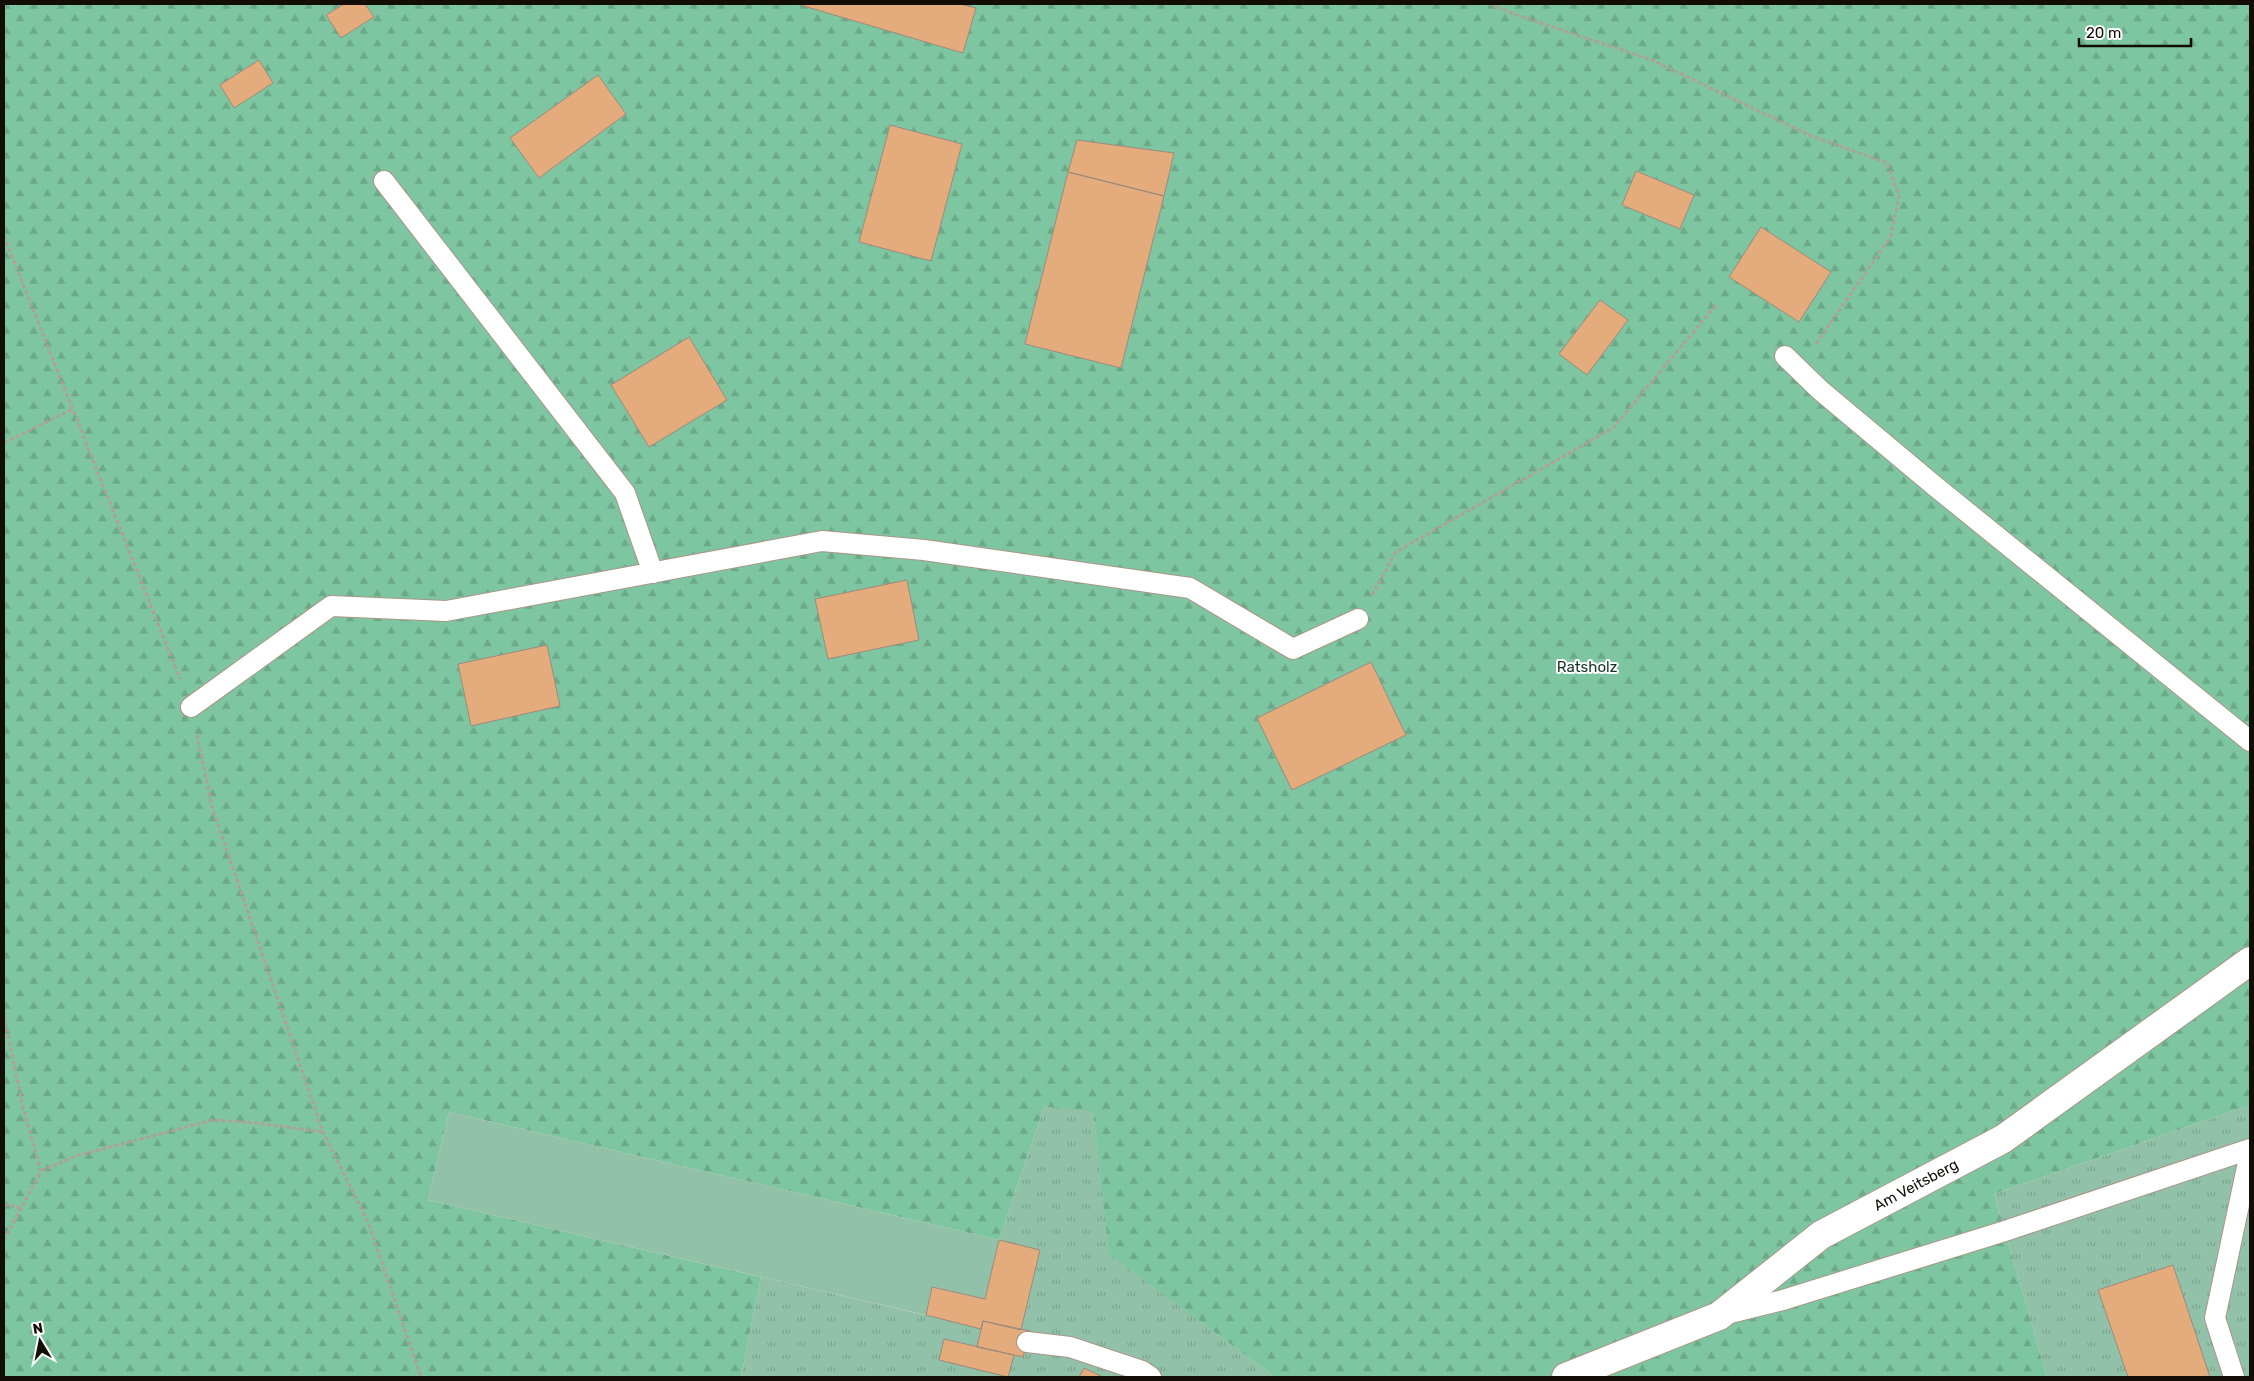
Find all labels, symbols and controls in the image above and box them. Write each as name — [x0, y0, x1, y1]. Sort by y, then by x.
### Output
scale bar — [2079, 15, 2192, 47]
text: 20 m — [2086, 24, 2121, 42]
park label: Ratsholz — [1557, 658, 1618, 676]
street label: Am Veitsberg — [1871, 1155, 1961, 1215]
north arrow — [15, 1316, 65, 1366]
text: N — [31, 1319, 44, 1338]

